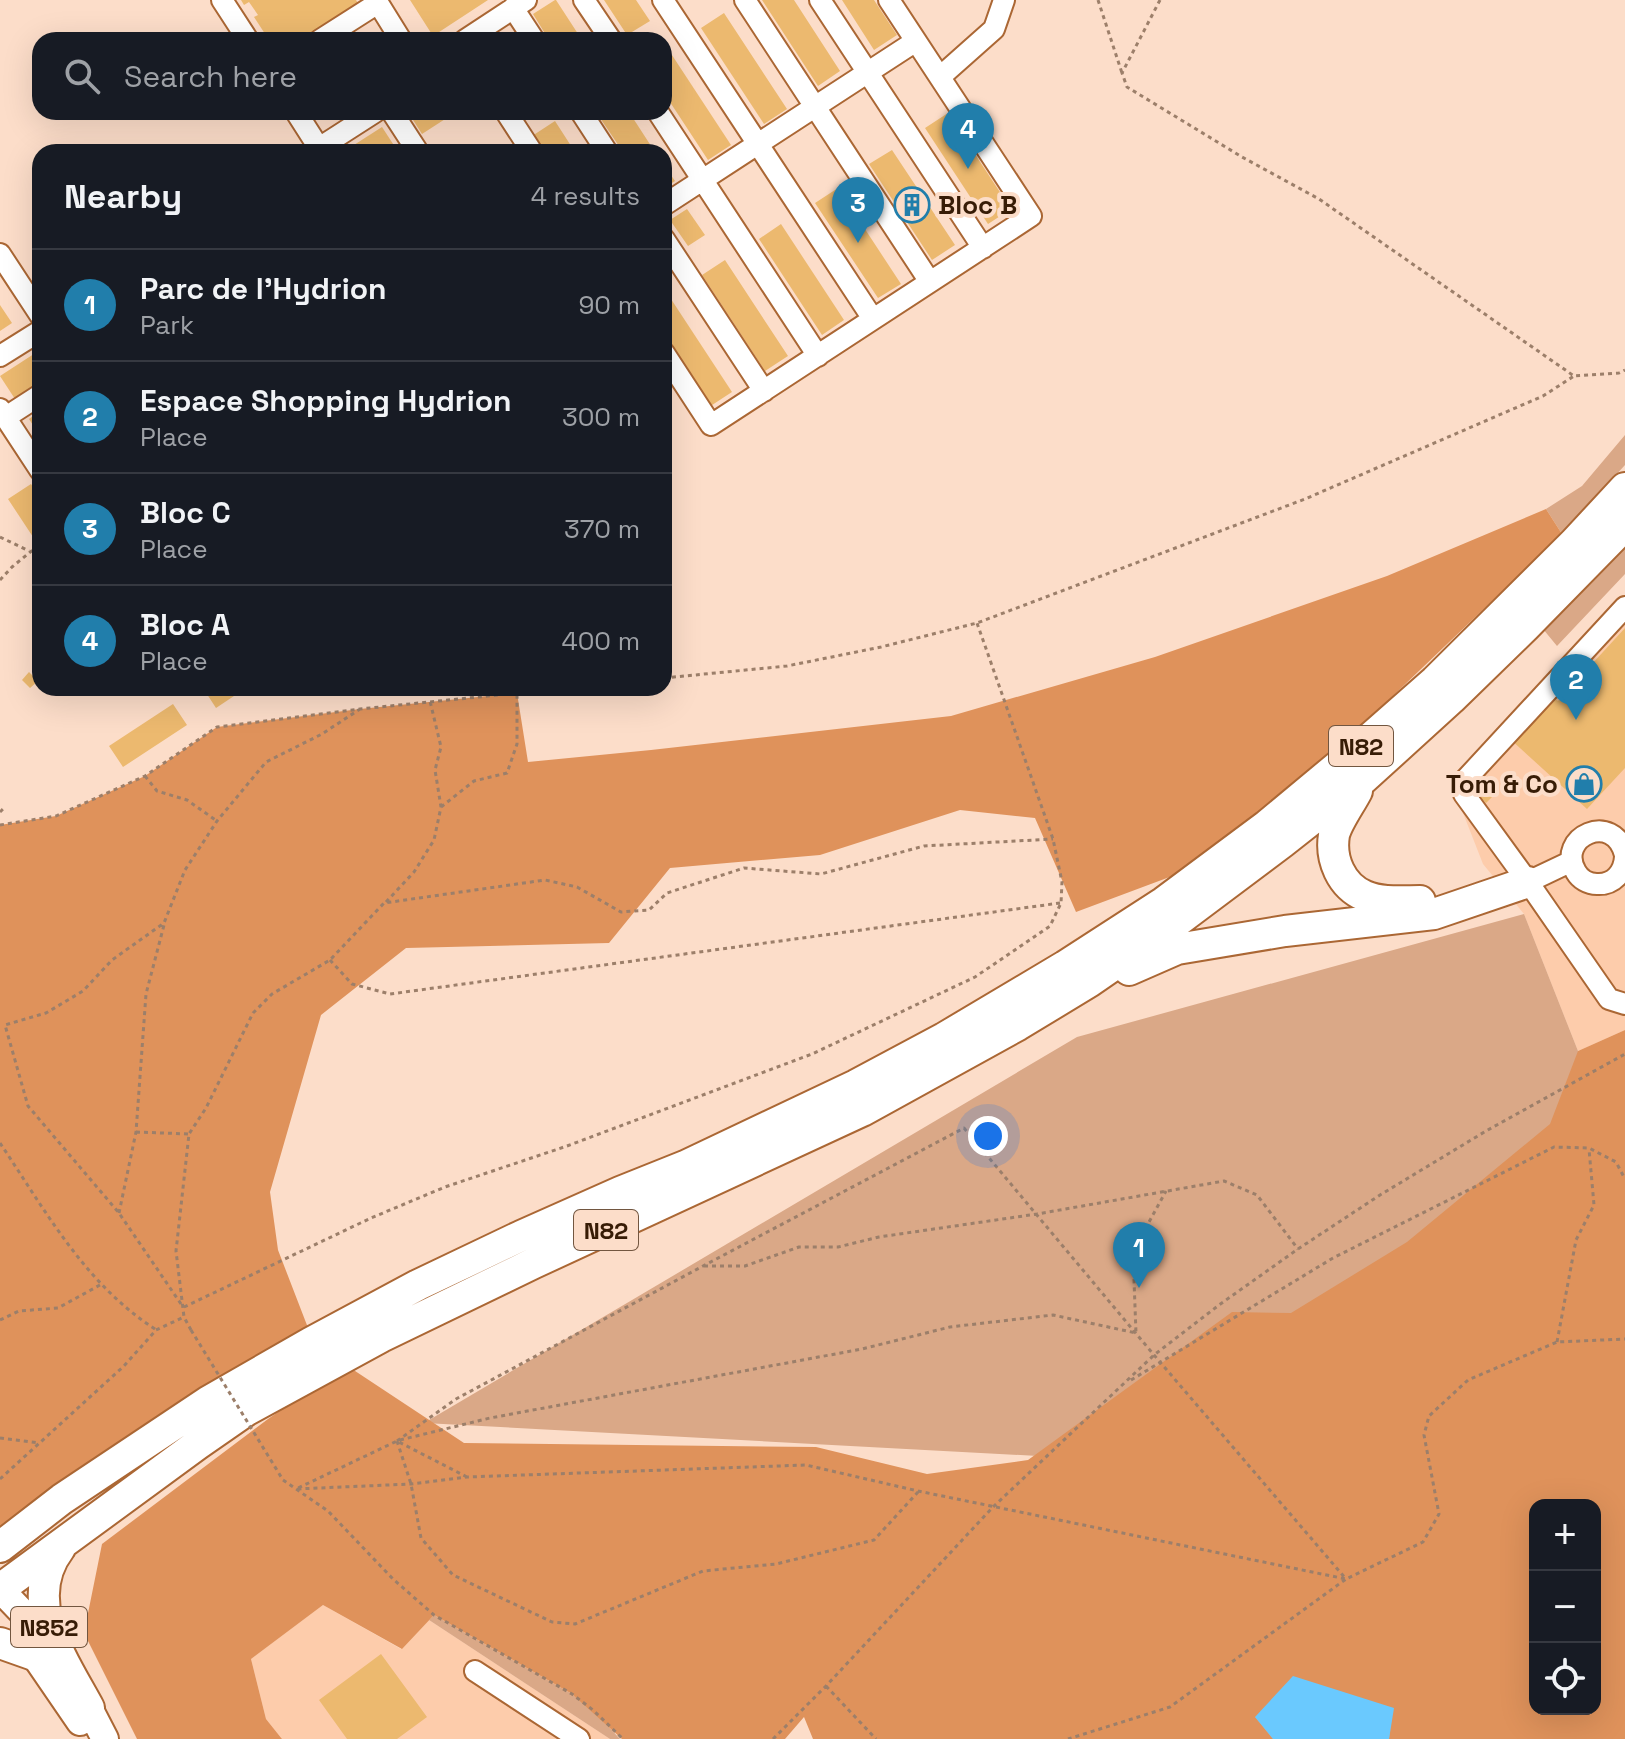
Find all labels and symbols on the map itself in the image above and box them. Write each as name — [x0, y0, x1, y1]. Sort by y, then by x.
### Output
pin: 4 — [942, 103, 994, 169]
pin: 3 — [832, 177, 884, 243]
building icon: Bloc B — [893, 186, 931, 224]
place label: Bloc B — [938, 188, 1017, 222]
pin: 2 — [1550, 654, 1602, 720]
road number: N82 — [1329, 726, 1393, 766]
shop icon: Tom & Co — [1565, 765, 1603, 803]
place label: Tom & Co — [1446, 767, 1558, 801]
your location — [968, 1116, 1008, 1156]
road number: N82 — [574, 1210, 638, 1250]
pin: 1 — [1113, 1222, 1165, 1288]
road number: N852 — [11, 1607, 87, 1647]

